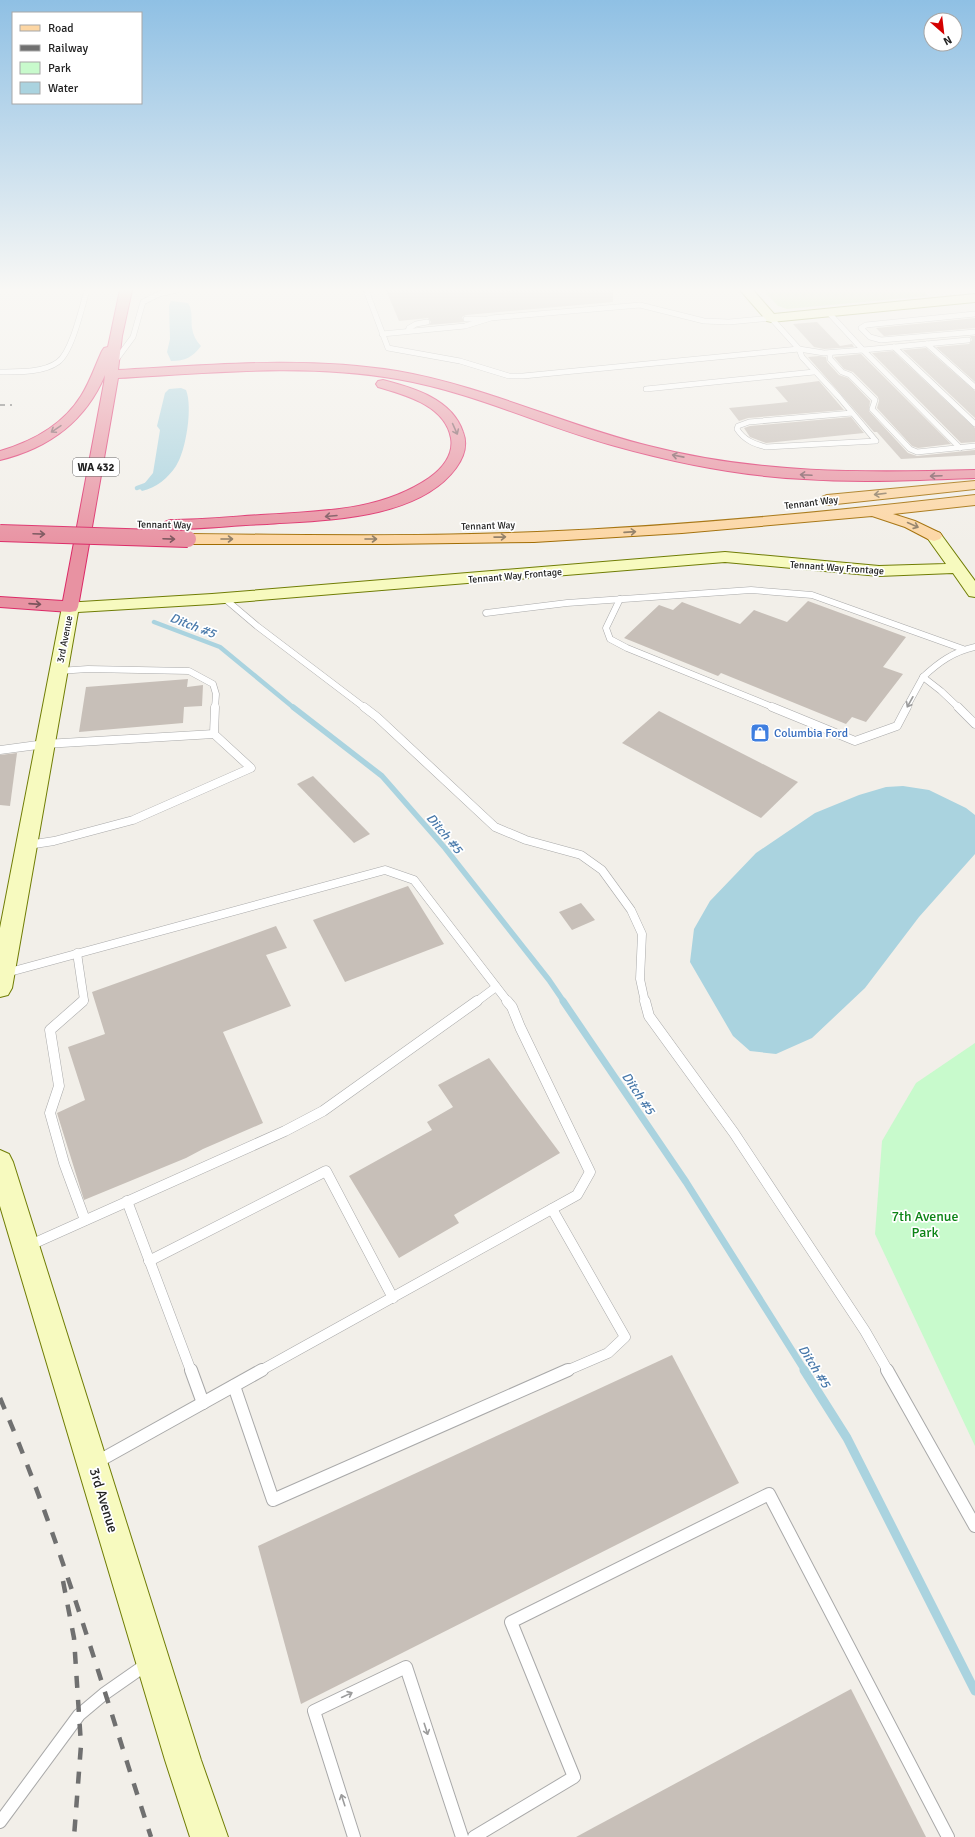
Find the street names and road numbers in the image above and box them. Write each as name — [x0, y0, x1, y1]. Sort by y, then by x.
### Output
road number: WA 432 — [73, 458, 119, 476]
street label: Tennant Way — [784, 494, 839, 512]
street label: Tennant Way — [137, 519, 191, 531]
street label: Tennant Way — [461, 519, 516, 533]
street label: Tennant Way Frontage — [790, 559, 884, 577]
street label: Tennant Way Frontage — [468, 566, 563, 586]
street label: 3rd Avenue — [55, 615, 75, 664]
street label: 3rd Avenue — [86, 1466, 121, 1535]

